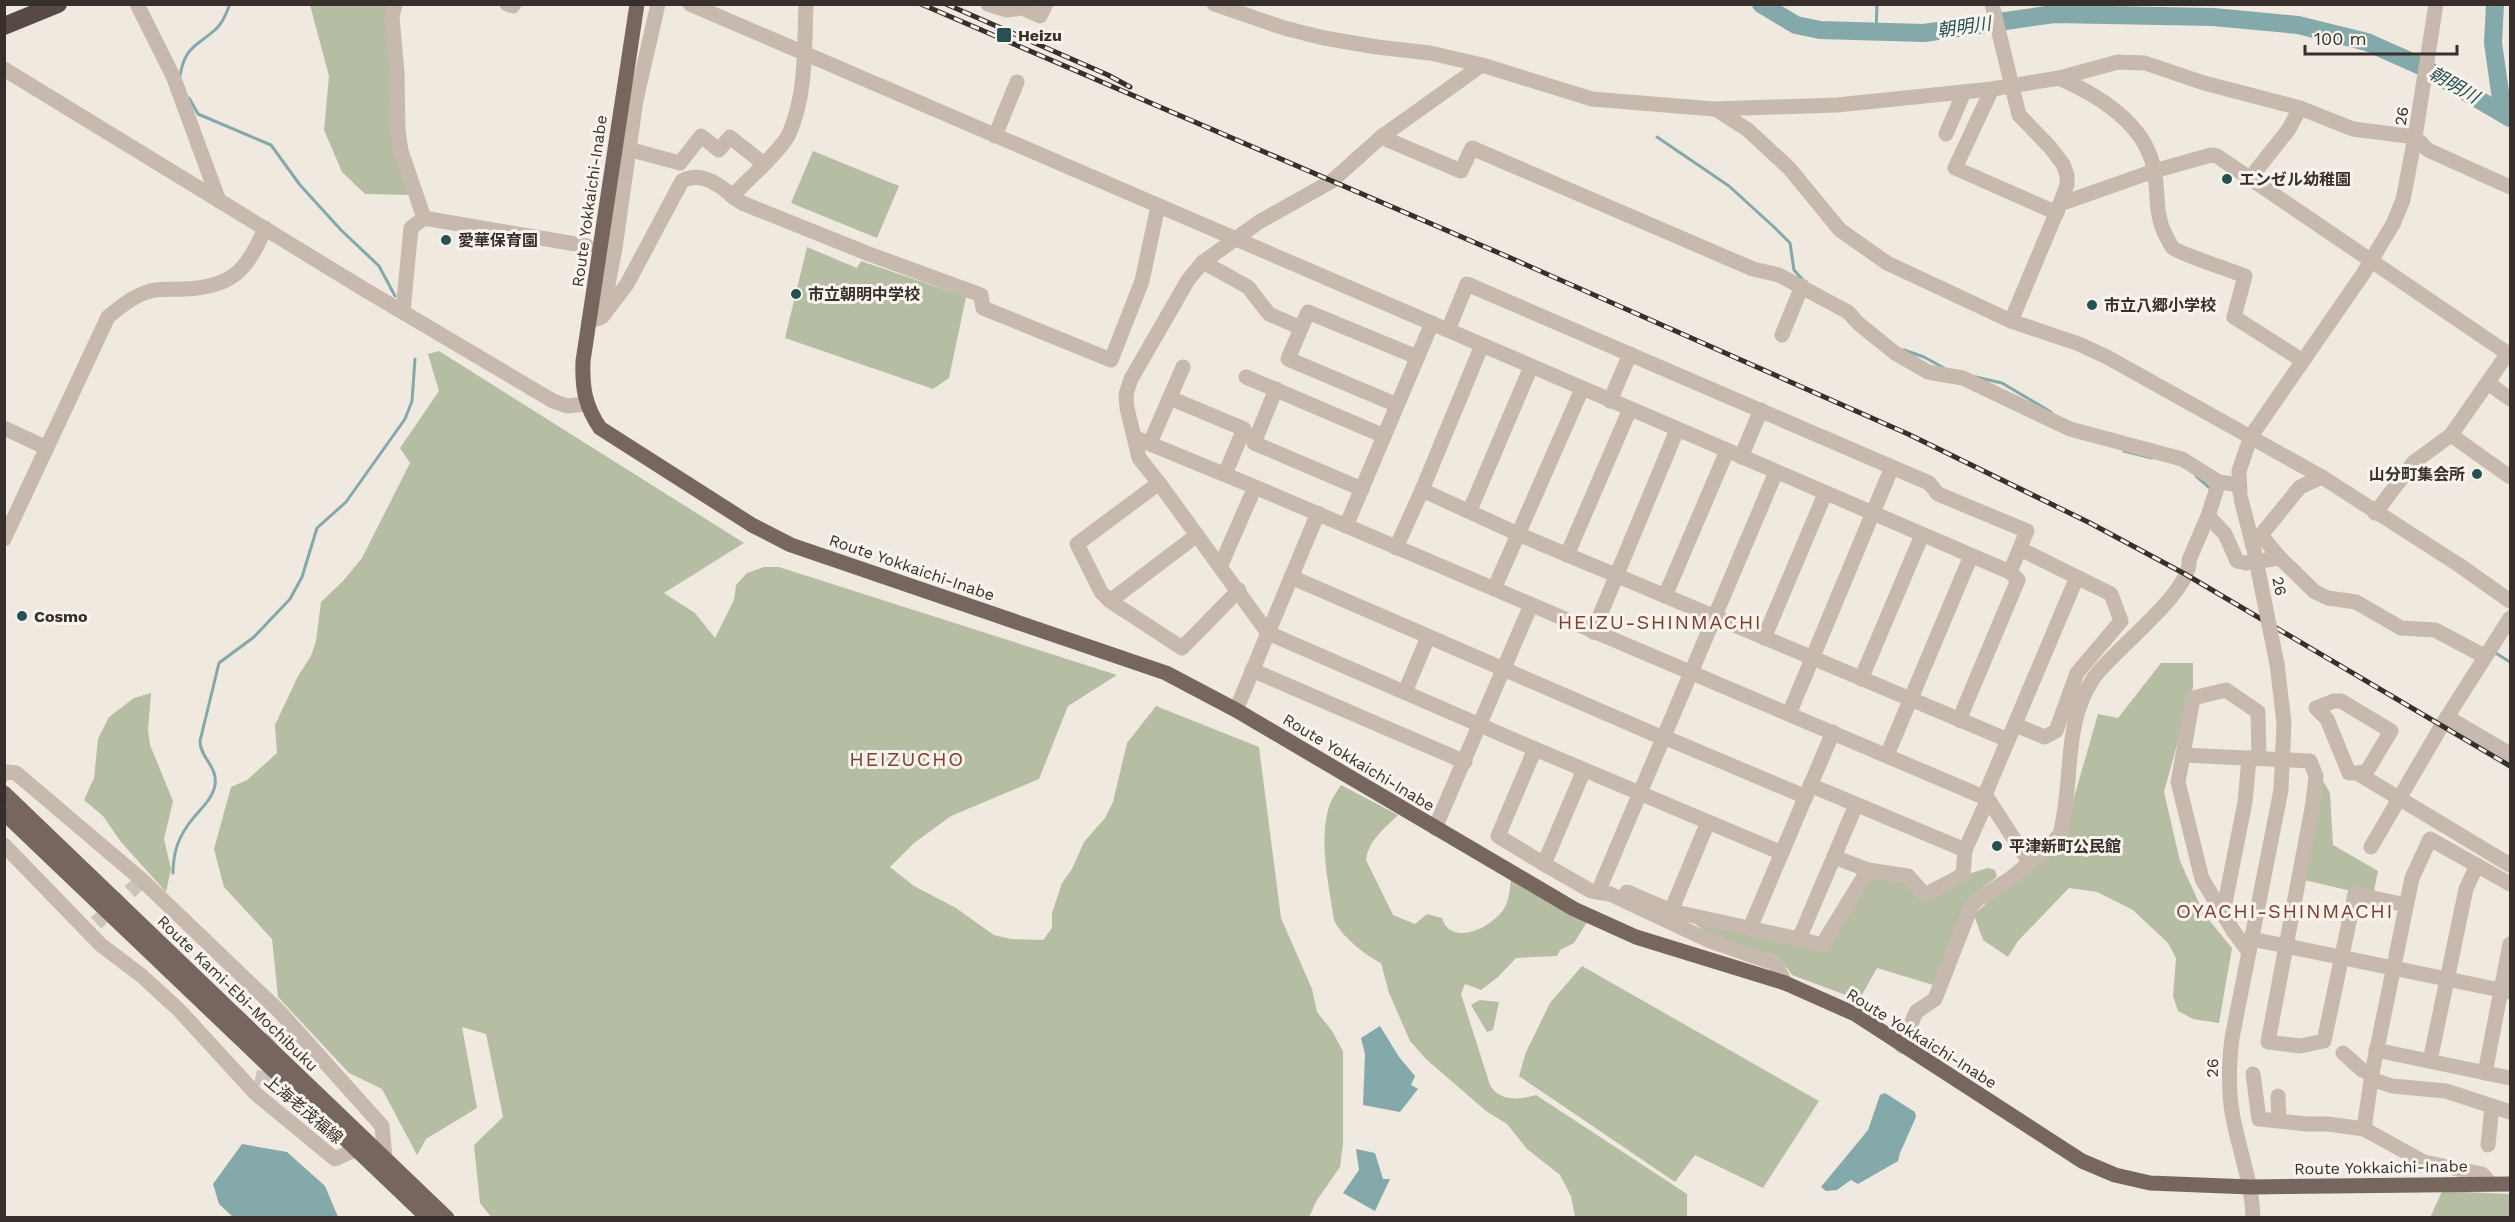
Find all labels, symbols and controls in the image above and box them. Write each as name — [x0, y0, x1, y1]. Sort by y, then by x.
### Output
water label: 朝明川 — [1936, 12, 1994, 41]
scale bar — [2305, 18, 2456, 56]
marker: Heizu — [995, 26, 1013, 44]
place label: Heizu — [1018, 26, 1062, 45]
text: 100 m — [2314, 28, 2367, 49]
water label: 朝明川 — [2426, 62, 2485, 108]
street label: 26 — [2391, 105, 2412, 127]
street label: Route Yokkaichi-Inabe — [568, 114, 611, 288]
place label: エンゼル幼稚園 — [2239, 170, 2351, 189]
marker: エンゼル幼稚園 — [2220, 172, 2234, 186]
place label: 愛華保育園 — [458, 231, 538, 250]
marker: 愛華保育園 — [439, 233, 453, 247]
place label: 市立朝明中学校 — [808, 285, 920, 304]
marker: 市立朝明中学校 — [789, 287, 803, 301]
place label: 市立八郷小学校 — [2104, 296, 2216, 315]
marker: 市立八郷小学校 — [2085, 298, 2099, 312]
place label: 山分町集会所 — [2369, 465, 2465, 484]
marker: 山分町集会所 — [2470, 467, 2484, 481]
street label: Route Yokkaichi-Inabe — [827, 530, 997, 605]
street label: 26 — [2268, 575, 2291, 597]
place label: Cosmo — [34, 607, 88, 626]
marker: Cosmo — [15, 609, 29, 623]
district label: HEIZU-SHINMACHI — [1558, 610, 1762, 634]
street label: Route Yokkaichi-Inabe — [1279, 710, 1438, 815]
district label: HEIZUCHO — [849, 747, 965, 771]
place label: 平津新町公民館 — [2009, 837, 2121, 856]
marker: 平津新町公民館 — [1990, 839, 2004, 853]
district label: OYACHI-SHINMACHI — [2176, 899, 2394, 923]
street label: Route Kami-Ebi-Mochibuku — [153, 912, 322, 1075]
street label: Route Yokkaichi-Inabe — [1843, 984, 2000, 1092]
street label: 26 — [2203, 1058, 2222, 1078]
street label: 上海老茂福線 — [261, 1071, 347, 1148]
street label: Route Yokkaichi-Inabe — [2294, 1156, 2468, 1179]

